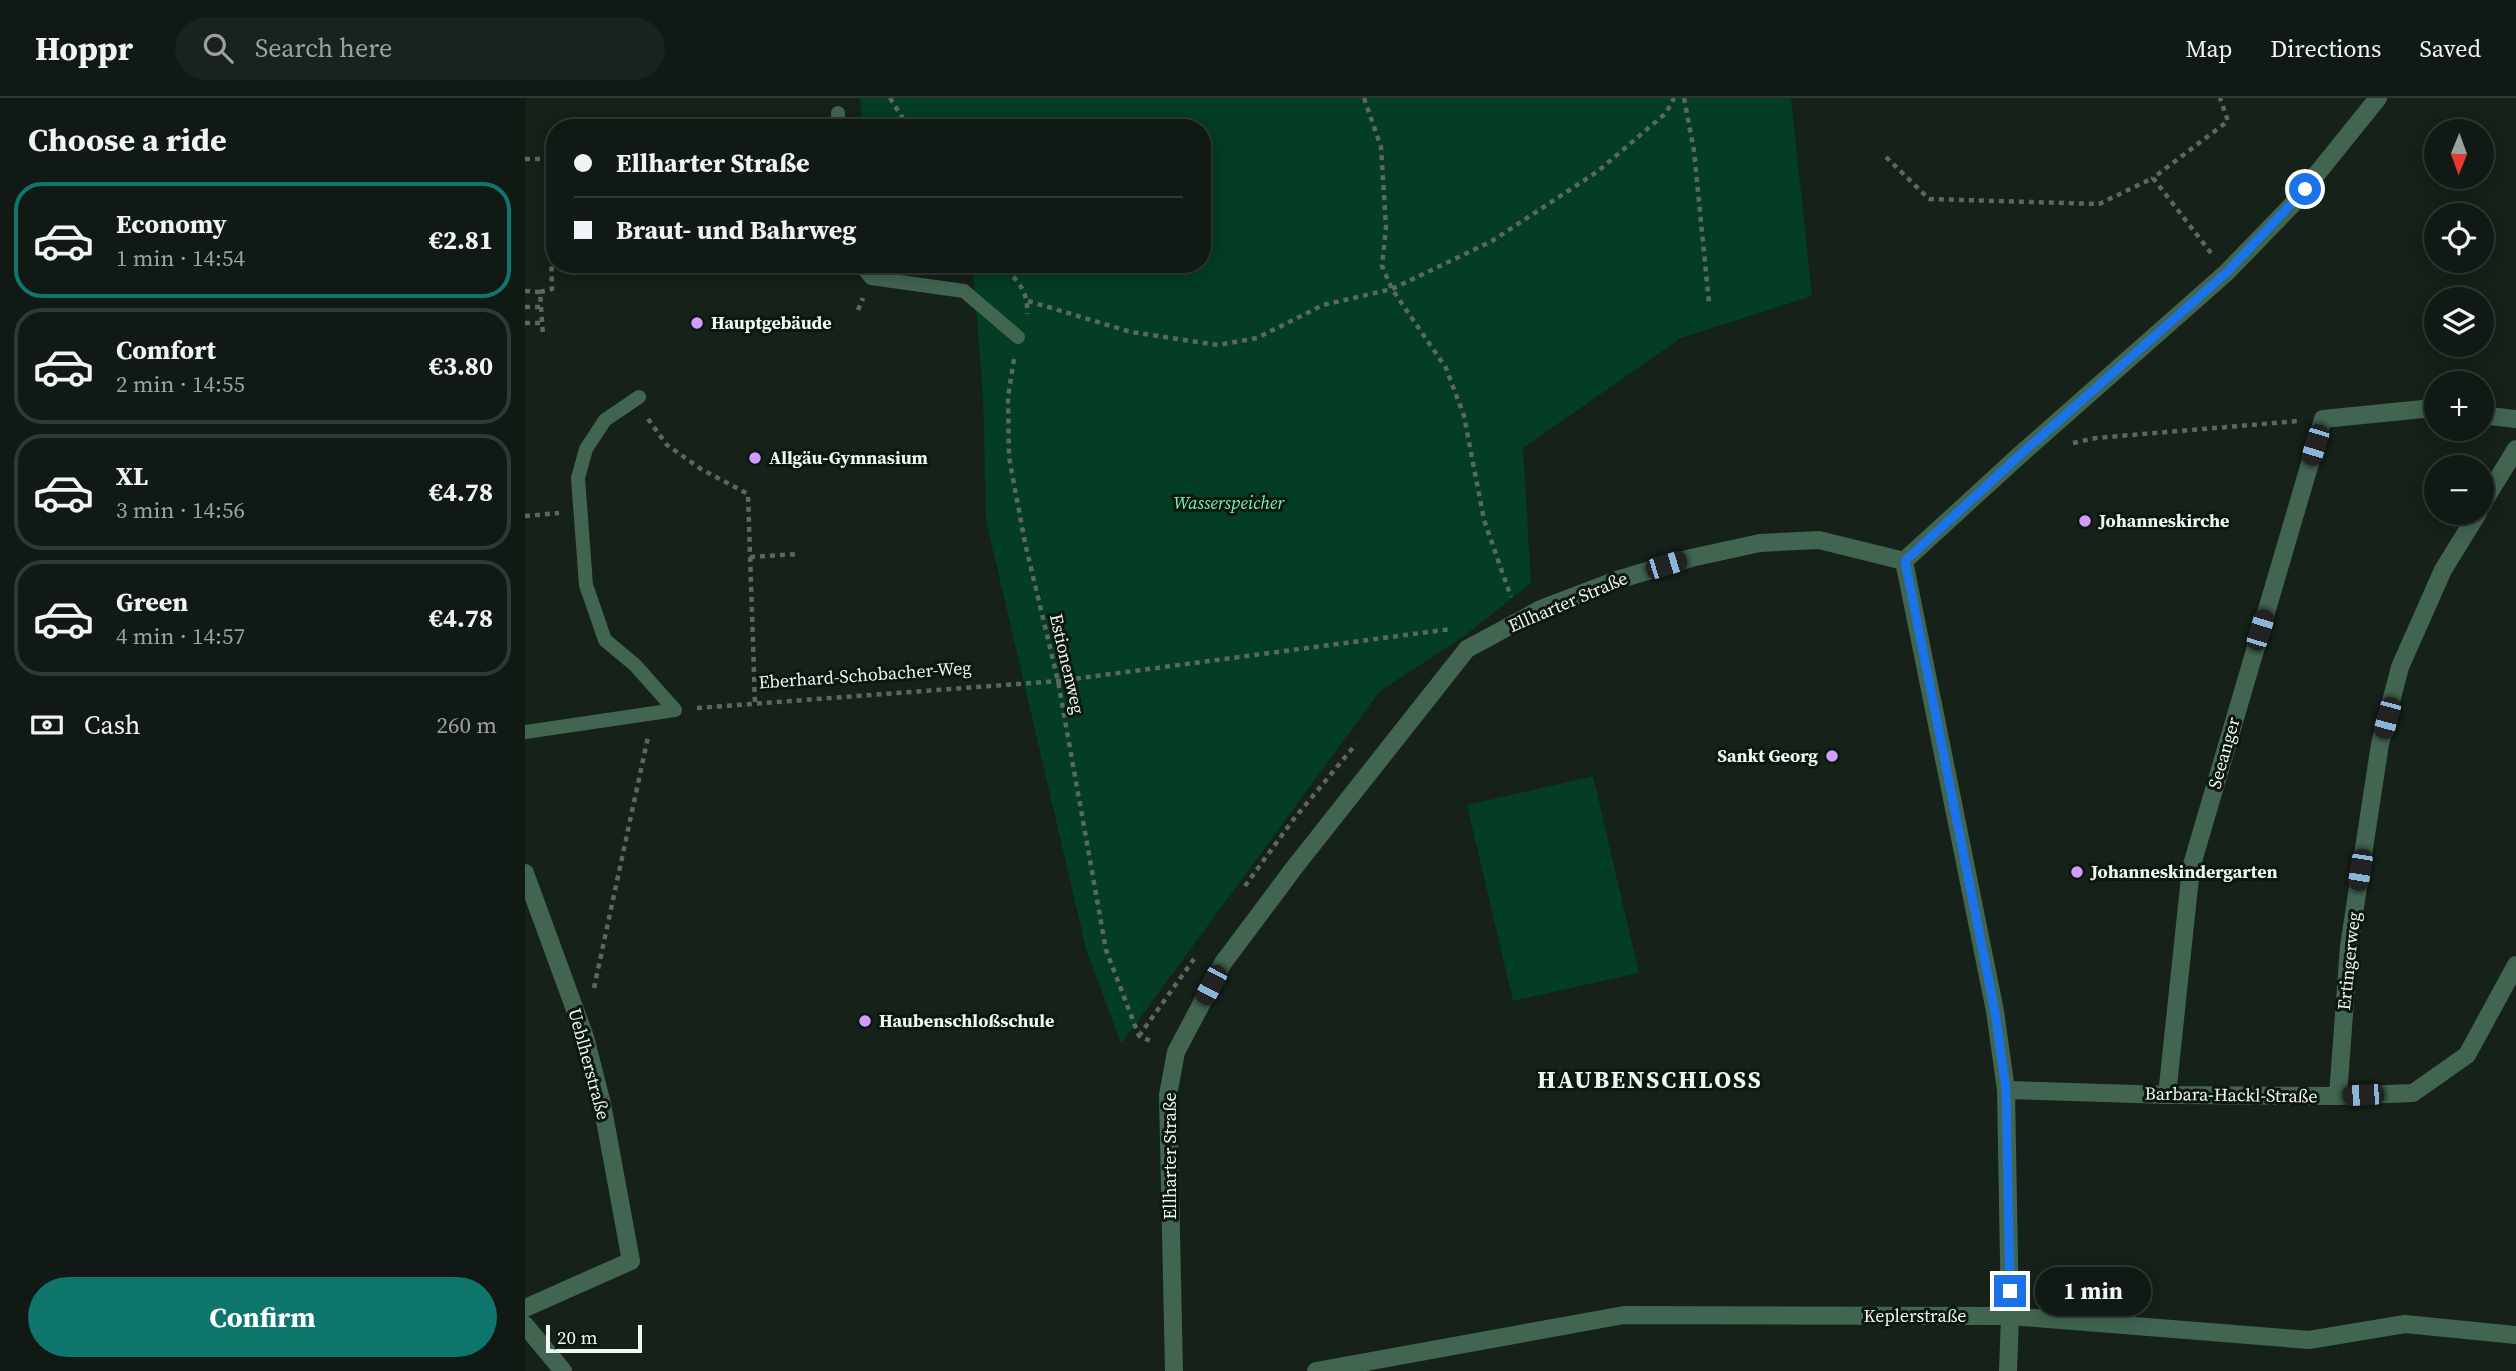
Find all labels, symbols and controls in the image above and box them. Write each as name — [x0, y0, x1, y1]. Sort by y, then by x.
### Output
search box — [175, 17, 665, 80]
text: Hoppr — [35, 26, 133, 71]
icon: search — [199, 29, 237, 67]
text: Search here — [255, 30, 392, 66]
text: Map — [2185, 32, 2232, 65]
text: Directions — [2270, 32, 2381, 65]
text: Saved — [2419, 32, 2481, 65]
text: Choose a ride — [28, 118, 227, 162]
north arrow — [2424, 119, 2494, 189]
map controls — [2424, 119, 2494, 525]
text: Ellharter Straße — [616, 145, 810, 181]
route start — [2289, 173, 2321, 205]
button: locate — [2424, 203, 2494, 273]
text: Economy — [116, 206, 227, 242]
icon: car — [32, 209, 95, 272]
text: Braut- und Bahrweg — [616, 212, 856, 248]
text: €2.81 — [429, 222, 493, 258]
text: 1 min · 14:54 — [116, 242, 245, 274]
button: layers — [2424, 287, 2494, 357]
place label: Hauptgebäude — [711, 310, 832, 335]
marker: Hauptgebäude — [689, 315, 705, 331]
text: Comfort — [116, 332, 216, 368]
icon: car — [32, 335, 95, 398]
text: €3.80 — [429, 348, 493, 384]
text: 2 min · 14:55 — [116, 368, 245, 400]
button: + — [2424, 371, 2494, 441]
car — [2299, 422, 2332, 468]
place label: Allgäu-Gymnasium — [769, 445, 928, 470]
marker: Allgäu-Gymnasium — [747, 450, 763, 466]
button: − — [2424, 455, 2494, 525]
text: XL — [116, 458, 148, 494]
icon: car — [32, 461, 95, 524]
text: €4.78 — [429, 474, 493, 510]
park label: Wasserspeicher — [1173, 490, 1285, 515]
text: 3 min · 14:56 — [116, 494, 245, 526]
place label: Johanneskirche — [2098, 508, 2229, 533]
marker: Johanneskirche — [2077, 513, 2093, 529]
car — [1643, 549, 1690, 581]
street label: Ellharter Straße — [1504, 565, 1631, 638]
text: Green — [116, 584, 188, 620]
icon: car — [32, 587, 95, 650]
text: €4.78 — [429, 600, 493, 636]
car — [2244, 607, 2277, 653]
street label: Estionenweg — [1044, 611, 1091, 716]
text: 4 min · 14:57 — [116, 620, 245, 652]
street label: Eberhard-Schobacher-Weg — [758, 655, 972, 694]
car — [2372, 695, 2403, 741]
icon: cash — [28, 706, 66, 744]
text: Cash — [84, 707, 140, 743]
text: 260 m — [436, 709, 497, 741]
street label: Seeanger — [2201, 714, 2246, 792]
place label: Sankt Georg — [1717, 743, 1818, 768]
marker: Sankt Georg — [1824, 748, 1840, 764]
car — [2347, 848, 2374, 892]
place label: Johanneskindergarten — [2090, 859, 2278, 884]
marker: Johanneskindergarten — [2069, 864, 2085, 880]
street label: Ertingerweg — [2331, 910, 2366, 1011]
car — [1192, 962, 1231, 1008]
street label: Ueblherstraße — [563, 1005, 616, 1122]
place label: Haubenschloßschule — [879, 1008, 1054, 1033]
marker: Haubenschloßschule — [857, 1013, 873, 1029]
district label: HAUBENSCHLOSS — [1537, 1063, 1763, 1096]
street label: Barbara-Hackl-Straße — [2144, 1080, 2318, 1109]
car — [2342, 1083, 2385, 1107]
street label: Ellharter Straße — [1157, 1092, 1182, 1220]
callout: 1 min — [2035, 1266, 2150, 1316]
route end — [1994, 1275, 2026, 1307]
text: 1 min — [2063, 1275, 2123, 1307]
button: Confirm — [28, 1277, 497, 1357]
street label: Keplerstraße — [1863, 1303, 1967, 1328]
scale bar — [546, 1322, 642, 1354]
text: 20 m — [557, 1324, 598, 1350]

